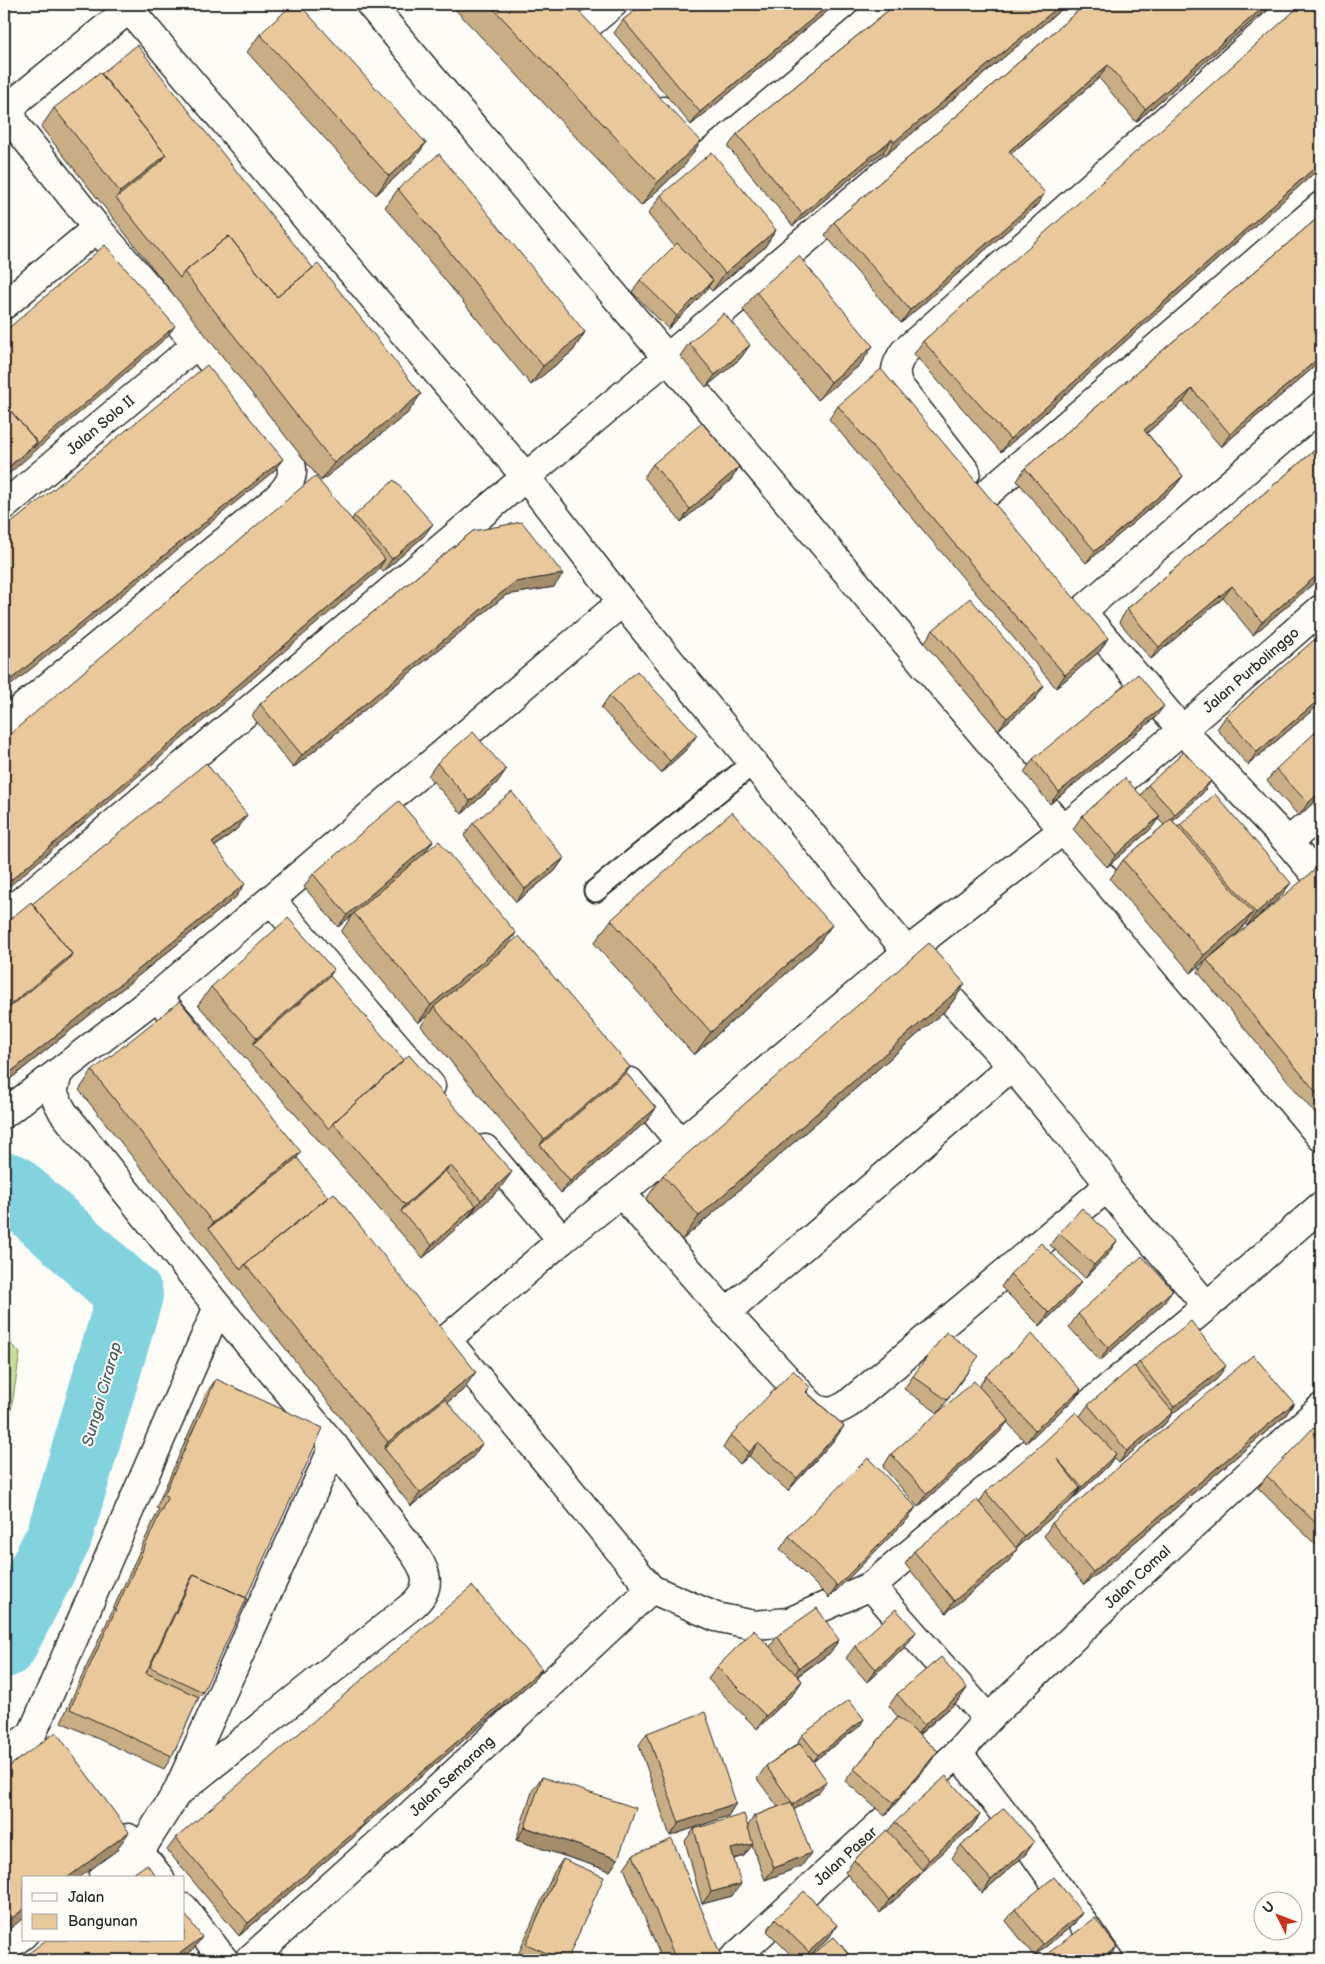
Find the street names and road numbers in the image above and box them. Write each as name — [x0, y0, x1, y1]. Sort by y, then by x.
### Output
street label: Jalan Solo II — [63, 391, 139, 459]
street label: Jalan Purbolinggo — [1199, 623, 1303, 718]
street label: Jalan Comal — [1101, 1542, 1175, 1613]
street label: Jalan Semarang — [406, 1732, 499, 1821]
street label: Jalan Pasar — [810, 1822, 882, 1890]

